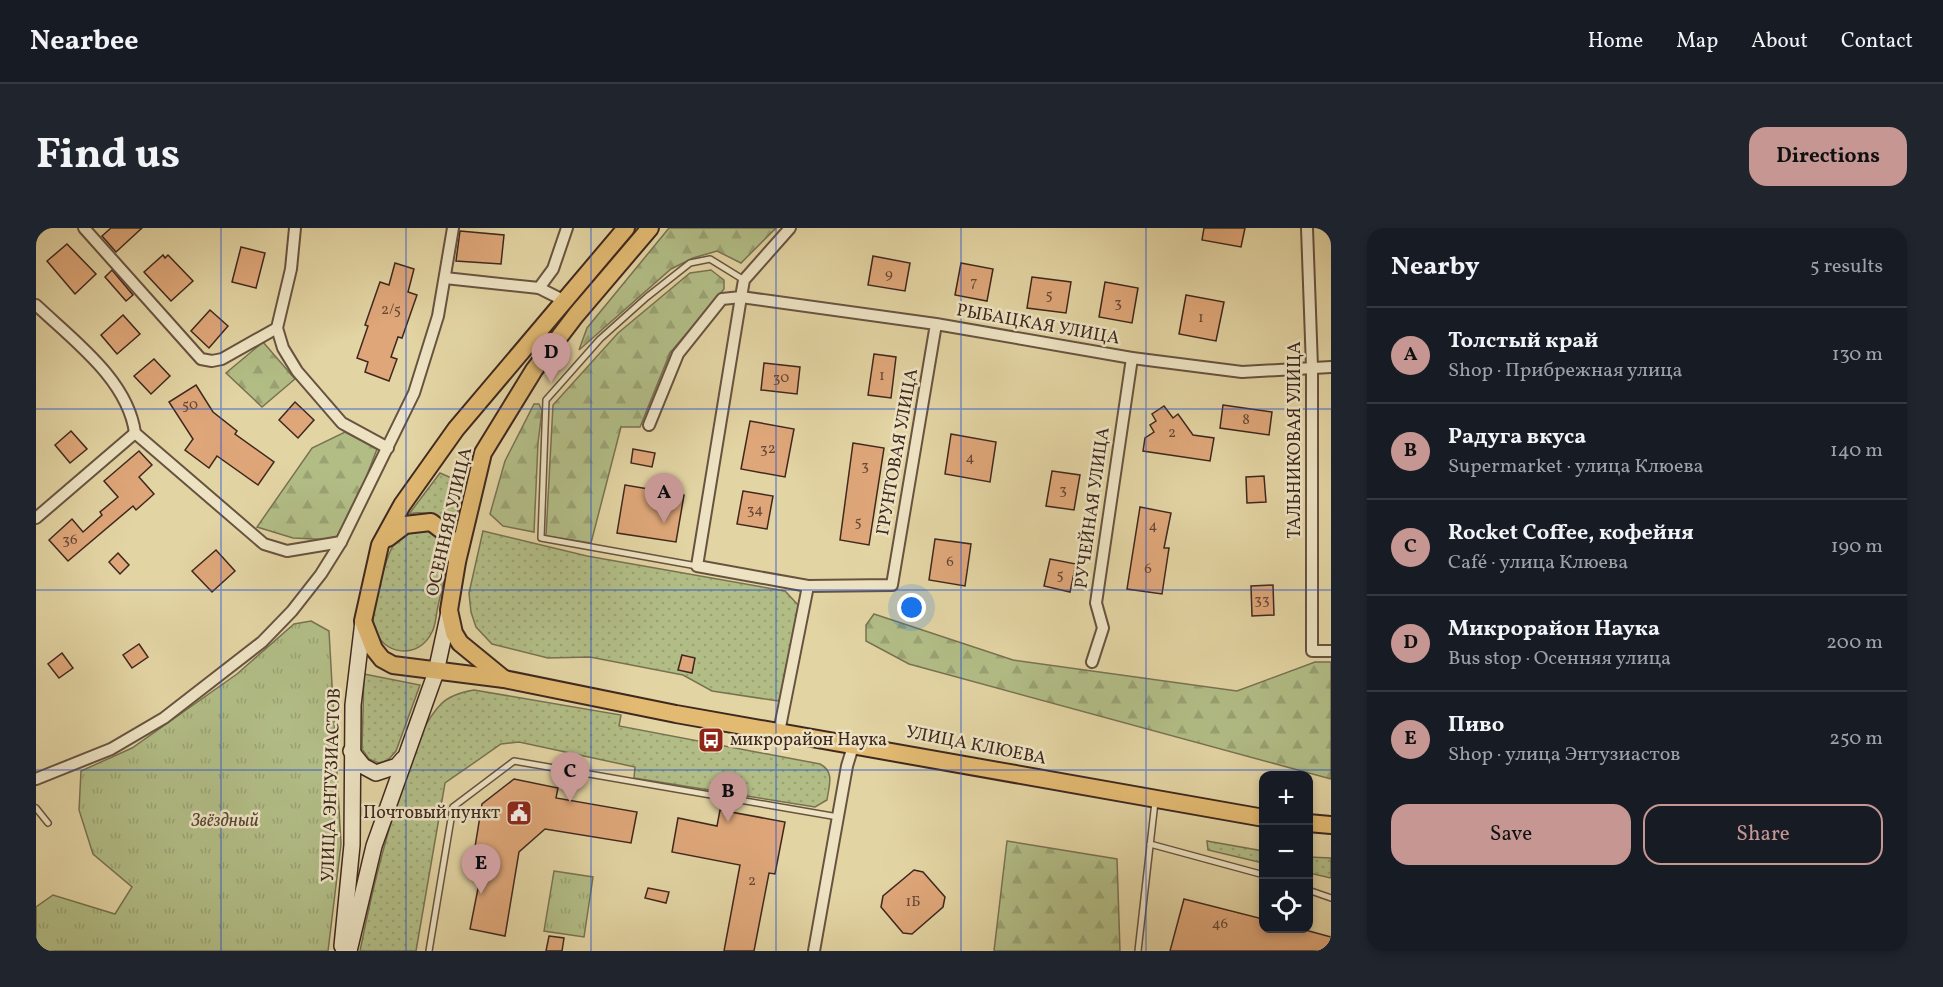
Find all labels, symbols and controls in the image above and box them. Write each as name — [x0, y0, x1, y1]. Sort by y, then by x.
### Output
text: Nearbee — [30, 22, 139, 61]
text: Home — [1588, 27, 1643, 56]
text: Map — [1676, 27, 1718, 56]
text: About — [1751, 27, 1808, 56]
text: Contact — [1841, 27, 1913, 56]
text: Find us — [36, 127, 180, 186]
button: Directions — [1749, 127, 1907, 186]
text: Nearby — [1391, 249, 1480, 285]
text: 5 results — [1810, 253, 1883, 281]
house number: 9 — [885, 264, 893, 285]
house number: 7 — [970, 272, 978, 293]
house number: 5 — [1045, 285, 1053, 306]
house number: 3 — [1114, 293, 1122, 314]
street label: РЫБАЦКАЯ УЛИЦА — [954, 298, 1122, 352]
house number: 2/5 — [381, 300, 401, 321]
house number: 1 — [1198, 308, 1204, 329]
text: Толстый край — [1448, 326, 1599, 357]
pin: D — [532, 334, 570, 383]
street label: ТАЛЬНИКОВАЯ УЛИЦА — [1283, 341, 1308, 539]
text: A — [1403, 341, 1418, 369]
text: 130 m — [1832, 341, 1883, 369]
text: Shop · Прибрежная улица — [1448, 357, 1683, 385]
street label: ГРУНТОВАЯ УЛИЦА — [871, 366, 925, 537]
house number: 1 — [879, 366, 885, 387]
house number: 30 — [773, 368, 789, 389]
house number: 50 — [182, 395, 198, 416]
house number: 8 — [1242, 410, 1250, 431]
text: Радуга вкуса — [1448, 422, 1586, 453]
house number: 2 — [1168, 423, 1176, 444]
street label: РУЧЕЙНАЯ УЛИЦА — [1069, 425, 1117, 590]
text: B — [1404, 437, 1417, 465]
text: 140 m — [1830, 437, 1883, 465]
house number: 32 — [760, 439, 776, 460]
street label: ОСЕННЯЯ УЛИЦА — [421, 445, 479, 599]
house number: 4 — [966, 448, 975, 469]
text: Supermarket · улица Клюева — [1448, 453, 1704, 481]
house number: 3 — [861, 456, 869, 477]
pin: A — [644, 474, 684, 523]
house number: 3 — [1059, 480, 1067, 501]
house number: 34 — [747, 500, 763, 521]
house number: 5 — [854, 512, 862, 533]
house number: 4 — [1149, 516, 1158, 537]
text: Rocket Coffee, кофейня — [1448, 518, 1694, 549]
house number: 36 — [62, 530, 78, 551]
text: C — [1404, 533, 1417, 561]
text: 190 m — [1831, 533, 1883, 561]
text: Café · улица Клюева — [1448, 549, 1628, 577]
house number: 6 — [946, 552, 954, 573]
house number: 6 — [1144, 559, 1152, 580]
house number: 5 — [1056, 565, 1064, 586]
house number: 33 — [1254, 590, 1270, 611]
your location — [897, 593, 926, 622]
text: Микрорайон Наука — [1448, 614, 1660, 645]
text: D — [1403, 629, 1418, 657]
text: 200 m — [1826, 629, 1883, 657]
text: Bus stop · Осенняя улица — [1448, 645, 1671, 673]
street label: УЛИЦА ЭНТУЗИАСТОВ — [316, 687, 348, 883]
text: Пиво — [1448, 710, 1504, 741]
street label: УЛИЦА КЛЮЕВА — [904, 720, 1049, 772]
bus stop icon: микрорайон Наука — [696, 725, 726, 755]
text: E — [1404, 725, 1417, 753]
text: 250 m — [1829, 725, 1883, 753]
place label: микрорайон Наука — [730, 728, 887, 753]
text: Shop · улица Энтузиастов — [1448, 741, 1681, 769]
pin: C — [550, 752, 590, 802]
map controls — [1259, 771, 1313, 933]
button: + — [1259, 771, 1313, 825]
pin: B — [708, 772, 748, 822]
public building icon: Почтовый пункт — [504, 798, 534, 828]
place label: Почтовый пункт — [363, 801, 500, 826]
button: Save — [1391, 804, 1631, 865]
button: Share — [1643, 804, 1883, 865]
park label: Звёздный — [190, 809, 259, 834]
button: − — [1259, 825, 1313, 879]
pin: E — [462, 844, 500, 894]
house number: 2 — [748, 871, 756, 892]
button: locate — [1259, 879, 1313, 933]
house number: 1Б — [905, 892, 921, 913]
house number: 46 — [1212, 914, 1228, 935]

